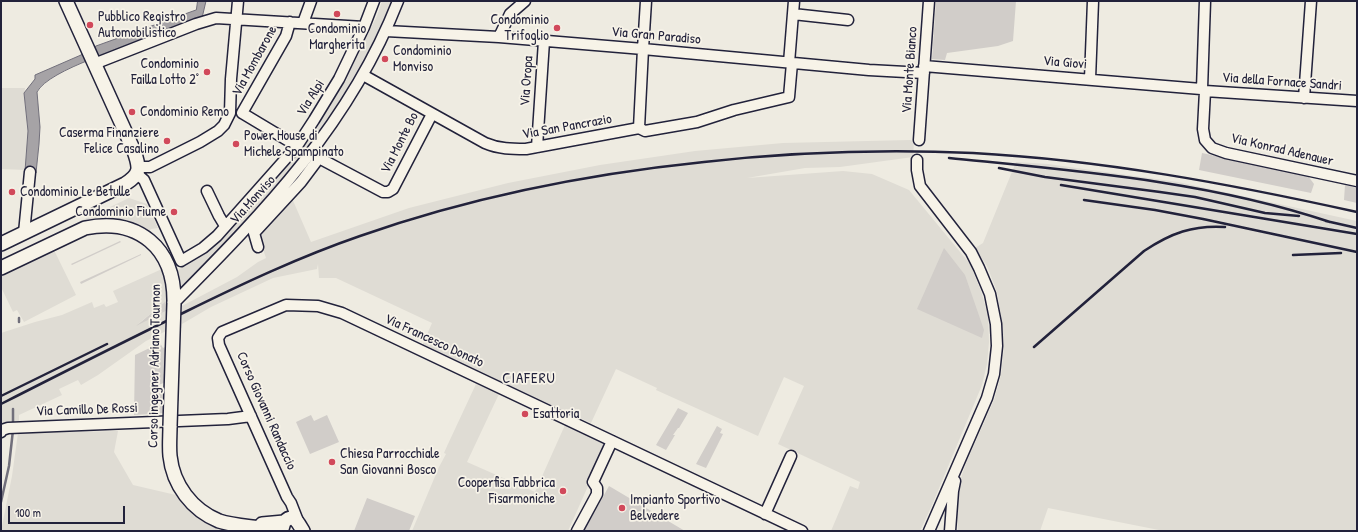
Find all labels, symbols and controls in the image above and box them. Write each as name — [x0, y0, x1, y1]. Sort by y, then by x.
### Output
place label: Pubblico Registro Automobilistico — [98, 9, 186, 42]
marker: Condominio Margherita — [332, 9, 342, 19]
place label: Condominio Trifoglio — [490, 12, 549, 44]
marker: Pubblico Registro Automobilistico — [85, 20, 95, 30]
place label: Condominio Margherita — [308, 21, 366, 54]
street label: Via Mombarone — [229, 23, 281, 99]
marker: Condominio Trifoglio — [552, 23, 562, 33]
street label: Via Gran Paradiso — [611, 24, 701, 48]
street label: Via Monte Bianco — [899, 26, 921, 114]
place label: Condominio Monviso — [393, 43, 452, 76]
street label: Via Giovi — [1042, 53, 1088, 73]
marker: Condominio Monviso — [380, 54, 390, 64]
street label: Via Oropa — [517, 55, 537, 107]
place label: Condominio Failla Lotto 2° — [131, 56, 199, 88]
marker: Condominio Failla Lotto 2° — [202, 67, 212, 77]
street label: Via della Fornace Sandri — [1222, 69, 1342, 95]
street label: Via Alpi — [293, 77, 329, 119]
place label: Condominio Remo — [140, 104, 229, 120]
marker: Condominio Remo — [127, 107, 137, 117]
street label: Via Monte Bo — [377, 110, 423, 176]
street label: Via San Pancrazio — [521, 111, 613, 143]
place label: Caserma Finanziere Felice Casalino — [59, 125, 159, 158]
place label: Power House di Michele Spampinato — [244, 128, 344, 160]
street label: Via Konrad Adenauer — [1229, 130, 1335, 170]
marker: Caserma Finanziere Felice Casalino — [162, 136, 172, 146]
marker: Power House di Michele Spampinato — [231, 139, 241, 149]
street label: Via Monviso — [227, 172, 279, 228]
place label: Condominio Le Betulle — [20, 184, 130, 200]
marker: Condominio Le Betulle — [7, 187, 17, 197]
place label: Condominio Fiume — [75, 204, 166, 220]
marker: Condominio Fiume — [169, 207, 179, 217]
street label: Corso ingegner Adriano Tournon — [145, 284, 165, 448]
street label: Via Francesco Donato — [382, 311, 486, 371]
street label: Corso Giovanni Randaccio — [232, 349, 300, 473]
district label: CIAFERU — [502, 370, 556, 388]
street label: Via Camillo De Rossi — [36, 400, 138, 420]
place label: Esattoria — [533, 406, 579, 422]
marker: Esattoria — [520, 409, 530, 419]
place label: Chiesa Parrocchiale San Giovanni Bosco — [340, 446, 440, 478]
marker: Chiesa Parrocchiale San Giovanni Bosco — [327, 457, 337, 467]
place label: Cooperfisa Fabbrica Fisarmoniche — [458, 475, 555, 508]
marker: Cooperfisa Fabbrica Fisarmoniche — [558, 486, 568, 496]
place label: Impianto Sportivo Belvedere — [630, 492, 720, 524]
scale bar — [10, 498, 127, 524]
marker: Impianto Sportivo Belvedere — [617, 503, 627, 513]
text: 100 m — [15, 504, 41, 521]

